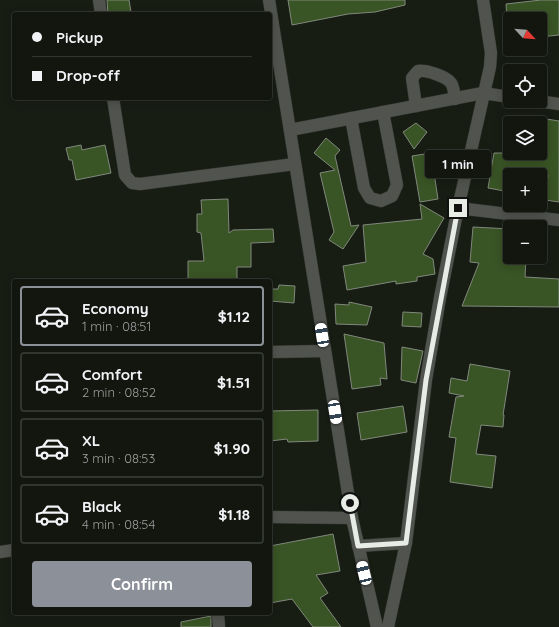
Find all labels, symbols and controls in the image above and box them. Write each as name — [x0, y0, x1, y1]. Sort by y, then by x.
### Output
north arrow — [503, 12, 547, 56]
map controls — [503, 12, 547, 264]
text: Pickup — [56, 28, 103, 47]
button: locate — [503, 64, 547, 108]
text: Drop-off — [56, 66, 120, 85]
button: layers — [503, 116, 547, 160]
callout: 1 min — [425, 150, 491, 178]
text: 1 min — [442, 156, 474, 172]
button: + — [503, 168, 547, 212]
route end — [449, 199, 467, 217]
button: − — [503, 220, 547, 264]
icon: car — [34, 298, 70, 334]
text: Economy — [82, 299, 149, 318]
text: $1.12 — [218, 307, 250, 326]
text: 1 min · 08:51 — [82, 318, 151, 334]
car — [314, 322, 330, 348]
icon: car — [34, 364, 70, 400]
text: Comfort — [82, 365, 143, 384]
text: $1.51 — [217, 373, 250, 392]
text: 2 min · 08:52 — [82, 384, 156, 400]
car — [327, 399, 343, 425]
icon: car — [34, 430, 70, 466]
text: XL — [82, 431, 100, 450]
text: $1.90 — [214, 439, 250, 458]
text: 3 min · 08:53 — [82, 450, 155, 466]
route start — [341, 494, 359, 512]
icon: car — [34, 496, 70, 532]
text: Black — [82, 497, 122, 516]
text: $1.18 — [218, 505, 250, 524]
text: 4 min · 08:54 — [82, 516, 155, 532]
car — [355, 560, 373, 586]
button: Confirm — [32, 561, 252, 607]

